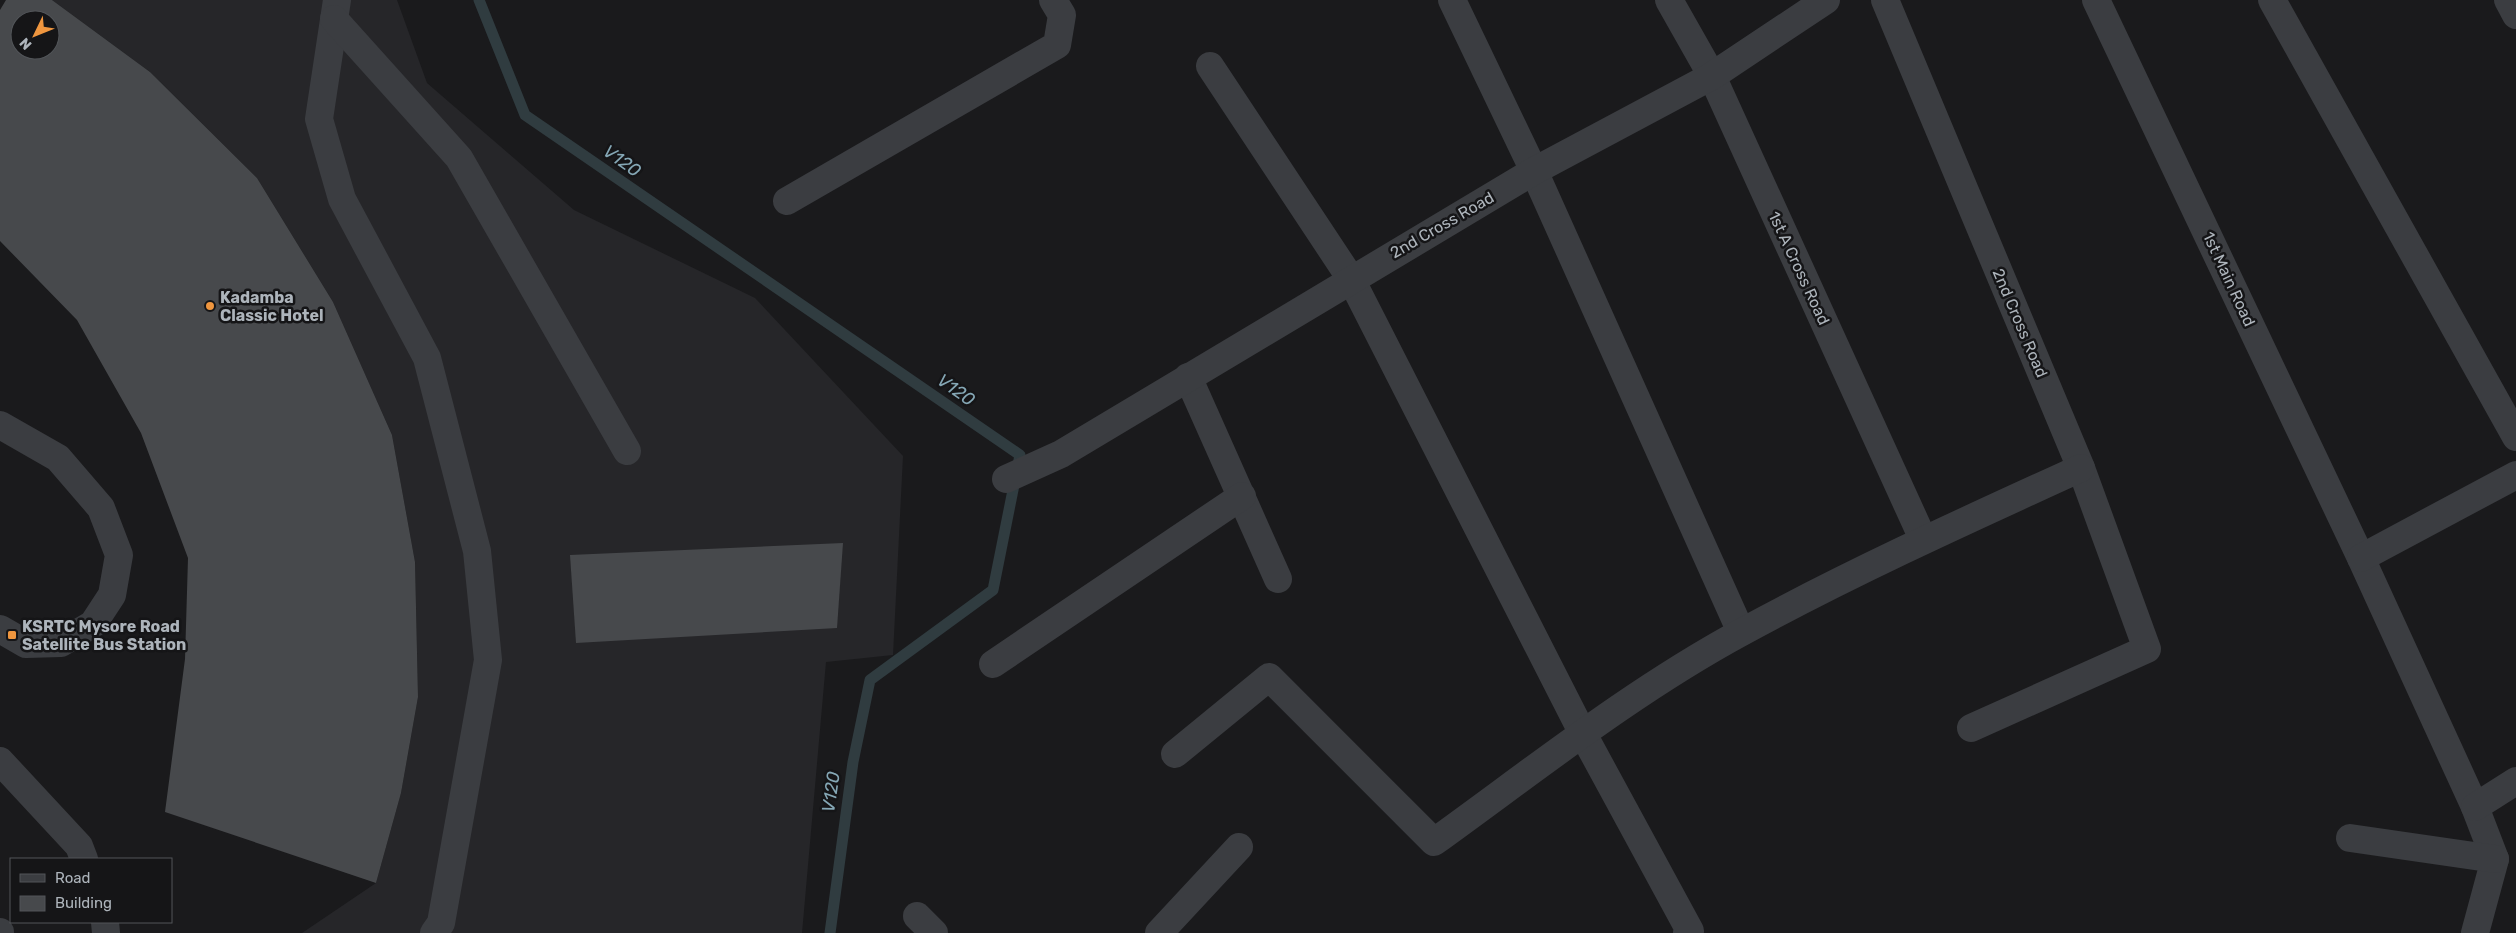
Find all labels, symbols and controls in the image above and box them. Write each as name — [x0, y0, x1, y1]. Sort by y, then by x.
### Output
north arrow — [10, 10, 60, 60]
text: N — [16, 34, 36, 53]
water label: V120 — [599, 140, 646, 182]
street label: 2nd Cross Road — [1387, 188, 1497, 262]
street label: 1st A Cross Road — [1764, 208, 1834, 328]
street label: 1st Main Road — [2199, 229, 2259, 329]
street label: 2nd Cross Road — [1989, 266, 2051, 380]
place label: Kadamba Classic Hotel — [220, 288, 324, 325]
marker: Kadamba Classic Hotel — [204, 300, 216, 312]
water label: V120 — [933, 369, 980, 411]
place label: KSRTC Mysore Road Satellite Bus Station — [22, 617, 186, 654]
marker: KSRTC Mysore Road Satellite Bus Station — [6, 629, 18, 641]
water label: V120 — [817, 769, 845, 814]
legend — [10, 858, 172, 923]
text: Road — [55, 869, 91, 887]
text: Building — [55, 894, 112, 912]

